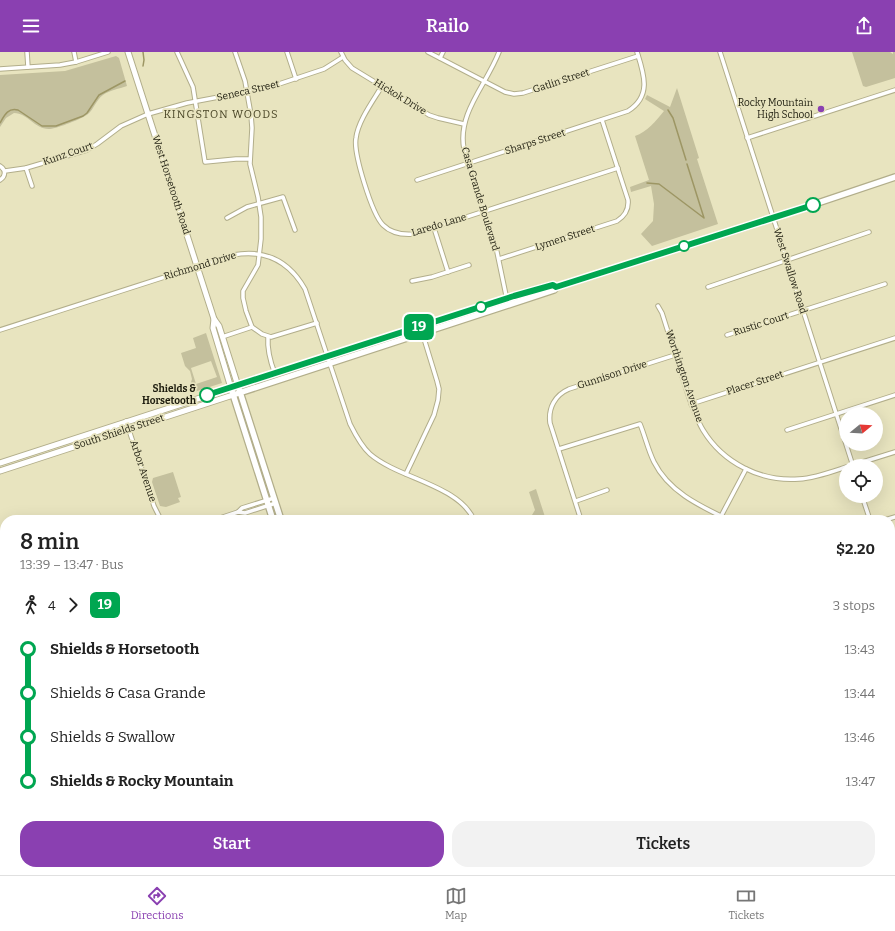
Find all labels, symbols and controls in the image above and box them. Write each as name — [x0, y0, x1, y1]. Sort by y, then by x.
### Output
icon: menu — [20, 15, 42, 37]
text: Railo — [426, 15, 469, 37]
icon: share — [853, 15, 875, 37]
street label: Gatlin Street — [531, 66, 591, 96]
street label: Hickok Drive — [372, 77, 428, 117]
street label: Seneca Street — [216, 78, 281, 104]
place label: Rocky Mountain High School — [738, 97, 814, 121]
marker: Rocky Mountain High School — [816, 104, 826, 114]
district label: KINGSTON WOODS — [163, 108, 279, 121]
street label: Sharps Street — [503, 126, 567, 157]
street label: West Horsetooth Road — [149, 134, 193, 236]
street label: Kunz Court — [41, 140, 95, 168]
street label: Casa Grande Boulevard — [459, 146, 502, 252]
unlabelled marker — [805, 197, 821, 213]
street label: Laredo Lane — [410, 211, 468, 239]
street label: Lymen Street — [534, 223, 597, 253]
street label: West Swallow Road — [771, 227, 809, 315]
unlabelled marker — [678, 240, 690, 252]
street label: Richmond Drive — [162, 249, 238, 283]
unlabelled marker — [475, 301, 487, 313]
street label: Rustic Court — [732, 309, 790, 339]
line badge: 19 — [401, 314, 437, 340]
text: 19 — [412, 318, 426, 335]
street label: Worthington Avenue — [663, 328, 705, 424]
street label: Gunnison Drive — [576, 358, 648, 392]
street label: Placer Street — [725, 368, 785, 398]
place label: Shields & Horsetooth — [142, 383, 197, 407]
marker: Shields & Horsetooth — [199, 387, 215, 403]
north arrow — [839, 407, 883, 451]
map controls — [839, 407, 883, 503]
street label: South Shields Street — [72, 412, 166, 452]
street label: Arbor Avenue — [127, 439, 159, 503]
button: locate — [839, 459, 883, 503]
text: 8 min — [20, 528, 79, 555]
text: $2.20 — [836, 540, 875, 558]
text: 13:39 – 13:47 · Bus — [20, 557, 123, 572]
icon: walk — [20, 594, 42, 616]
icon: forward — [62, 594, 84, 616]
text: 19 — [98, 596, 112, 613]
text: 4 — [48, 598, 56, 613]
text: 3 stops — [833, 598, 875, 613]
text: Shields & Horsetooth — [50, 640, 199, 658]
text: 13:43 — [845, 642, 875, 657]
text: Shields & Casa Grande — [50, 684, 206, 702]
text: 13:44 — [844, 686, 875, 701]
text: Shields & Swallow — [50, 728, 175, 746]
text: 13:46 — [844, 730, 875, 745]
text: Shields & Rocky Mountain — [50, 772, 233, 790]
text: 13:47 — [846, 774, 875, 789]
button: Start — [20, 821, 444, 867]
button: Tickets — [452, 821, 875, 867]
tab: Directions — [131, 885, 184, 922]
tab: Map — [445, 885, 467, 922]
tab: Tickets — [728, 885, 764, 922]

